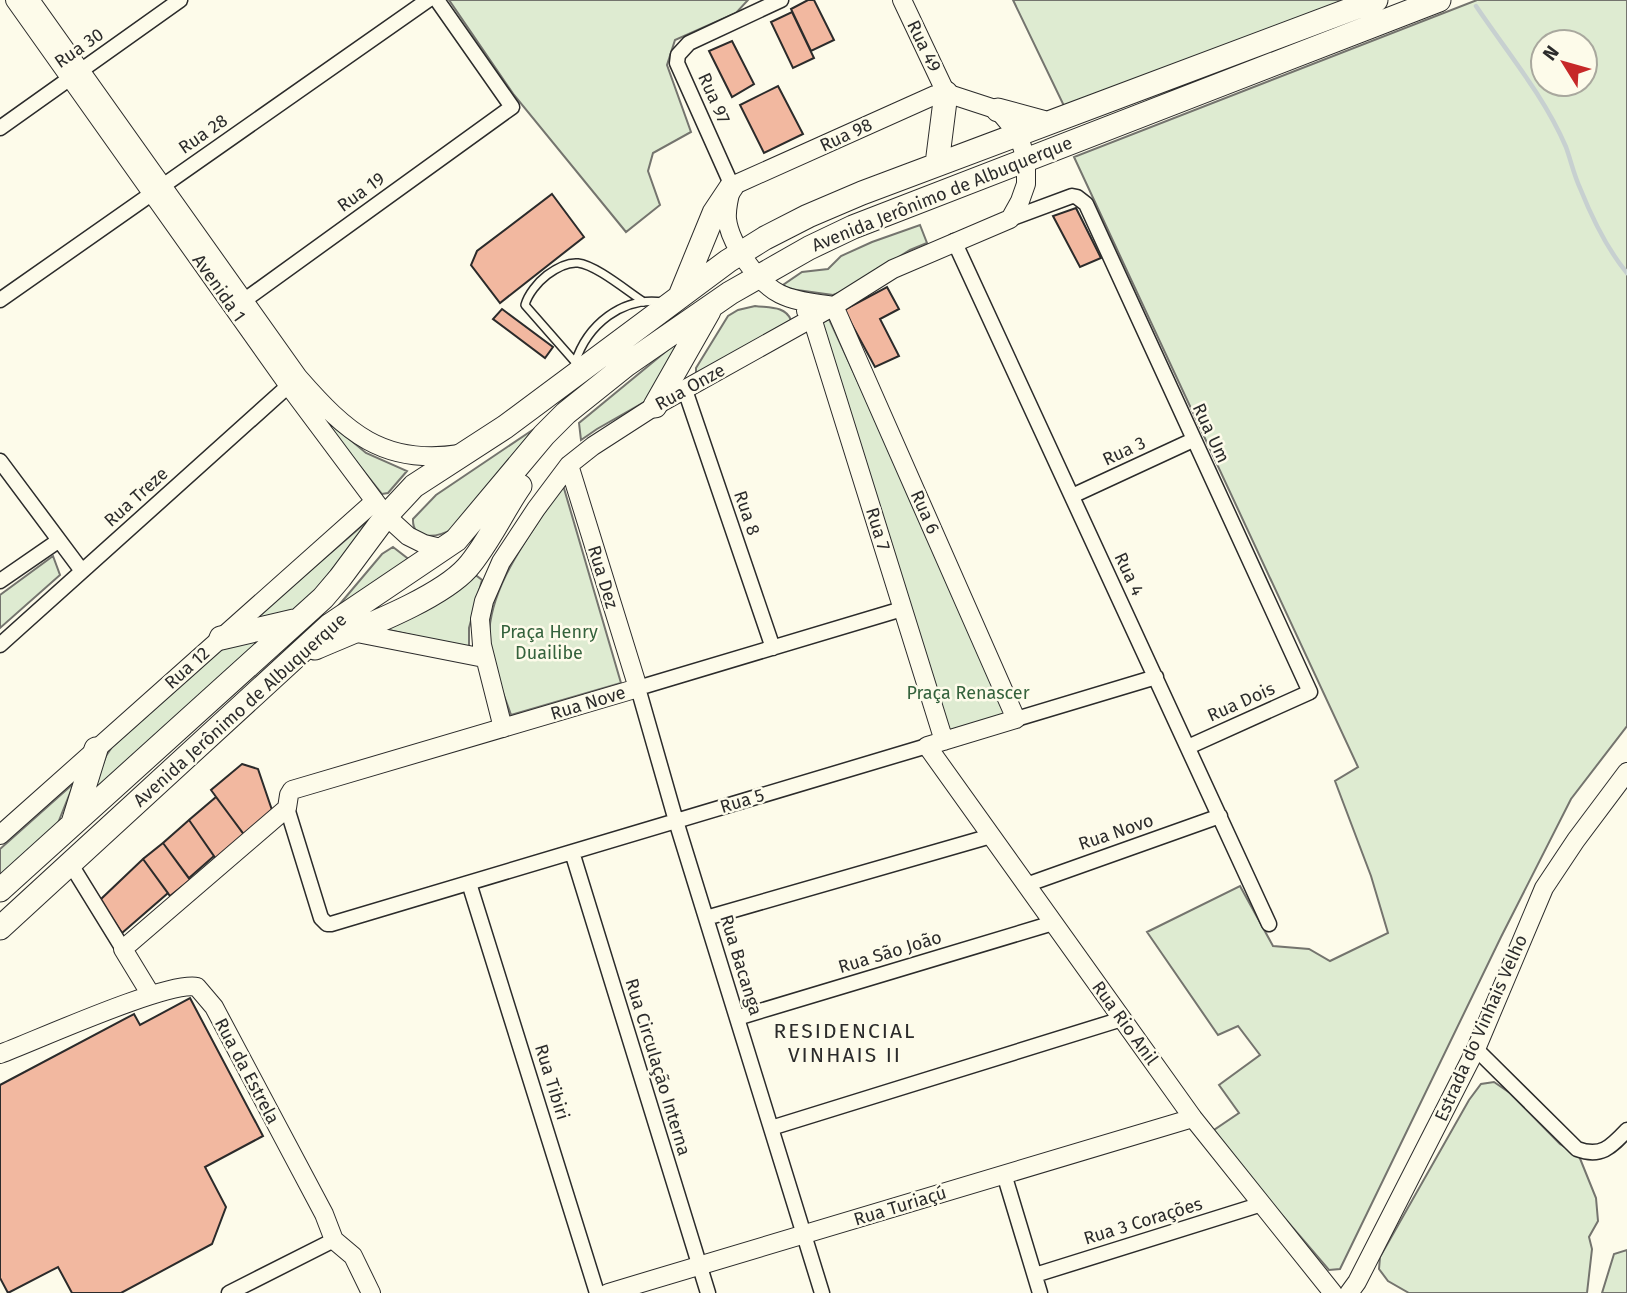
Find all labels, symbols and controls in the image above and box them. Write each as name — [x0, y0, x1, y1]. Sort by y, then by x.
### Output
street label: Rua 49 — [902, 17, 946, 75]
street label: Rua 30 — [50, 23, 108, 73]
north arrow — [1529, 28, 1599, 98]
text: N — [1538, 41, 1564, 65]
street label: Rua 97 — [693, 69, 735, 127]
street label: Rua 28 — [174, 109, 232, 159]
street label: Rua 98 — [816, 113, 876, 157]
street label: Avenida Jerônimo de Albuquerque — [809, 132, 1075, 256]
street label: Rua 19 — [333, 167, 389, 217]
street label: Avenida 1 — [188, 250, 250, 326]
street label: Rua Onze — [651, 359, 729, 415]
street label: Rua Um — [1188, 400, 1234, 466]
street label: Rua 3 — [1099, 432, 1149, 470]
street label: Rua Treze — [100, 463, 172, 531]
street label: Rua 6 — [906, 487, 944, 537]
street label: Rua 8 — [729, 488, 765, 538]
street label: Rua 7 — [861, 505, 895, 553]
street label: Rua Dez — [583, 543, 623, 611]
street label: Rua 4 — [1109, 549, 1149, 600]
street label: Avenida Jerônimo de Albuquerque — [129, 608, 351, 812]
park label: Praça Henry Duailibe — [500, 621, 598, 664]
street label: Rua 12 — [160, 642, 214, 694]
street label: Rua Dois — [1204, 677, 1278, 727]
street label: Rua Nove — [548, 681, 628, 725]
park label: Praça Renascer — [906, 682, 1030, 704]
street label: Rua 5 — [717, 784, 767, 818]
street label: Rua Novo — [1076, 809, 1156, 855]
street label: Rua Bacanga — [715, 912, 767, 1018]
street label: Rua São João — [836, 926, 944, 978]
street label: Estrada do Vinhais Velho — [1430, 931, 1532, 1125]
street label: Rua Circulação Interna — [621, 976, 695, 1158]
street label: Rua Rio Anil — [1087, 977, 1163, 1069]
street label: Rua da Estrela — [210, 1014, 284, 1128]
district label: RESIDENCIAL VINHAIS II — [774, 1018, 916, 1068]
street label: Rua Tibiri — [530, 1041, 574, 1123]
street label: Rua Turiaçú — [851, 1181, 949, 1231]
street label: Rua 3 Corações — [1081, 1192, 1205, 1250]

